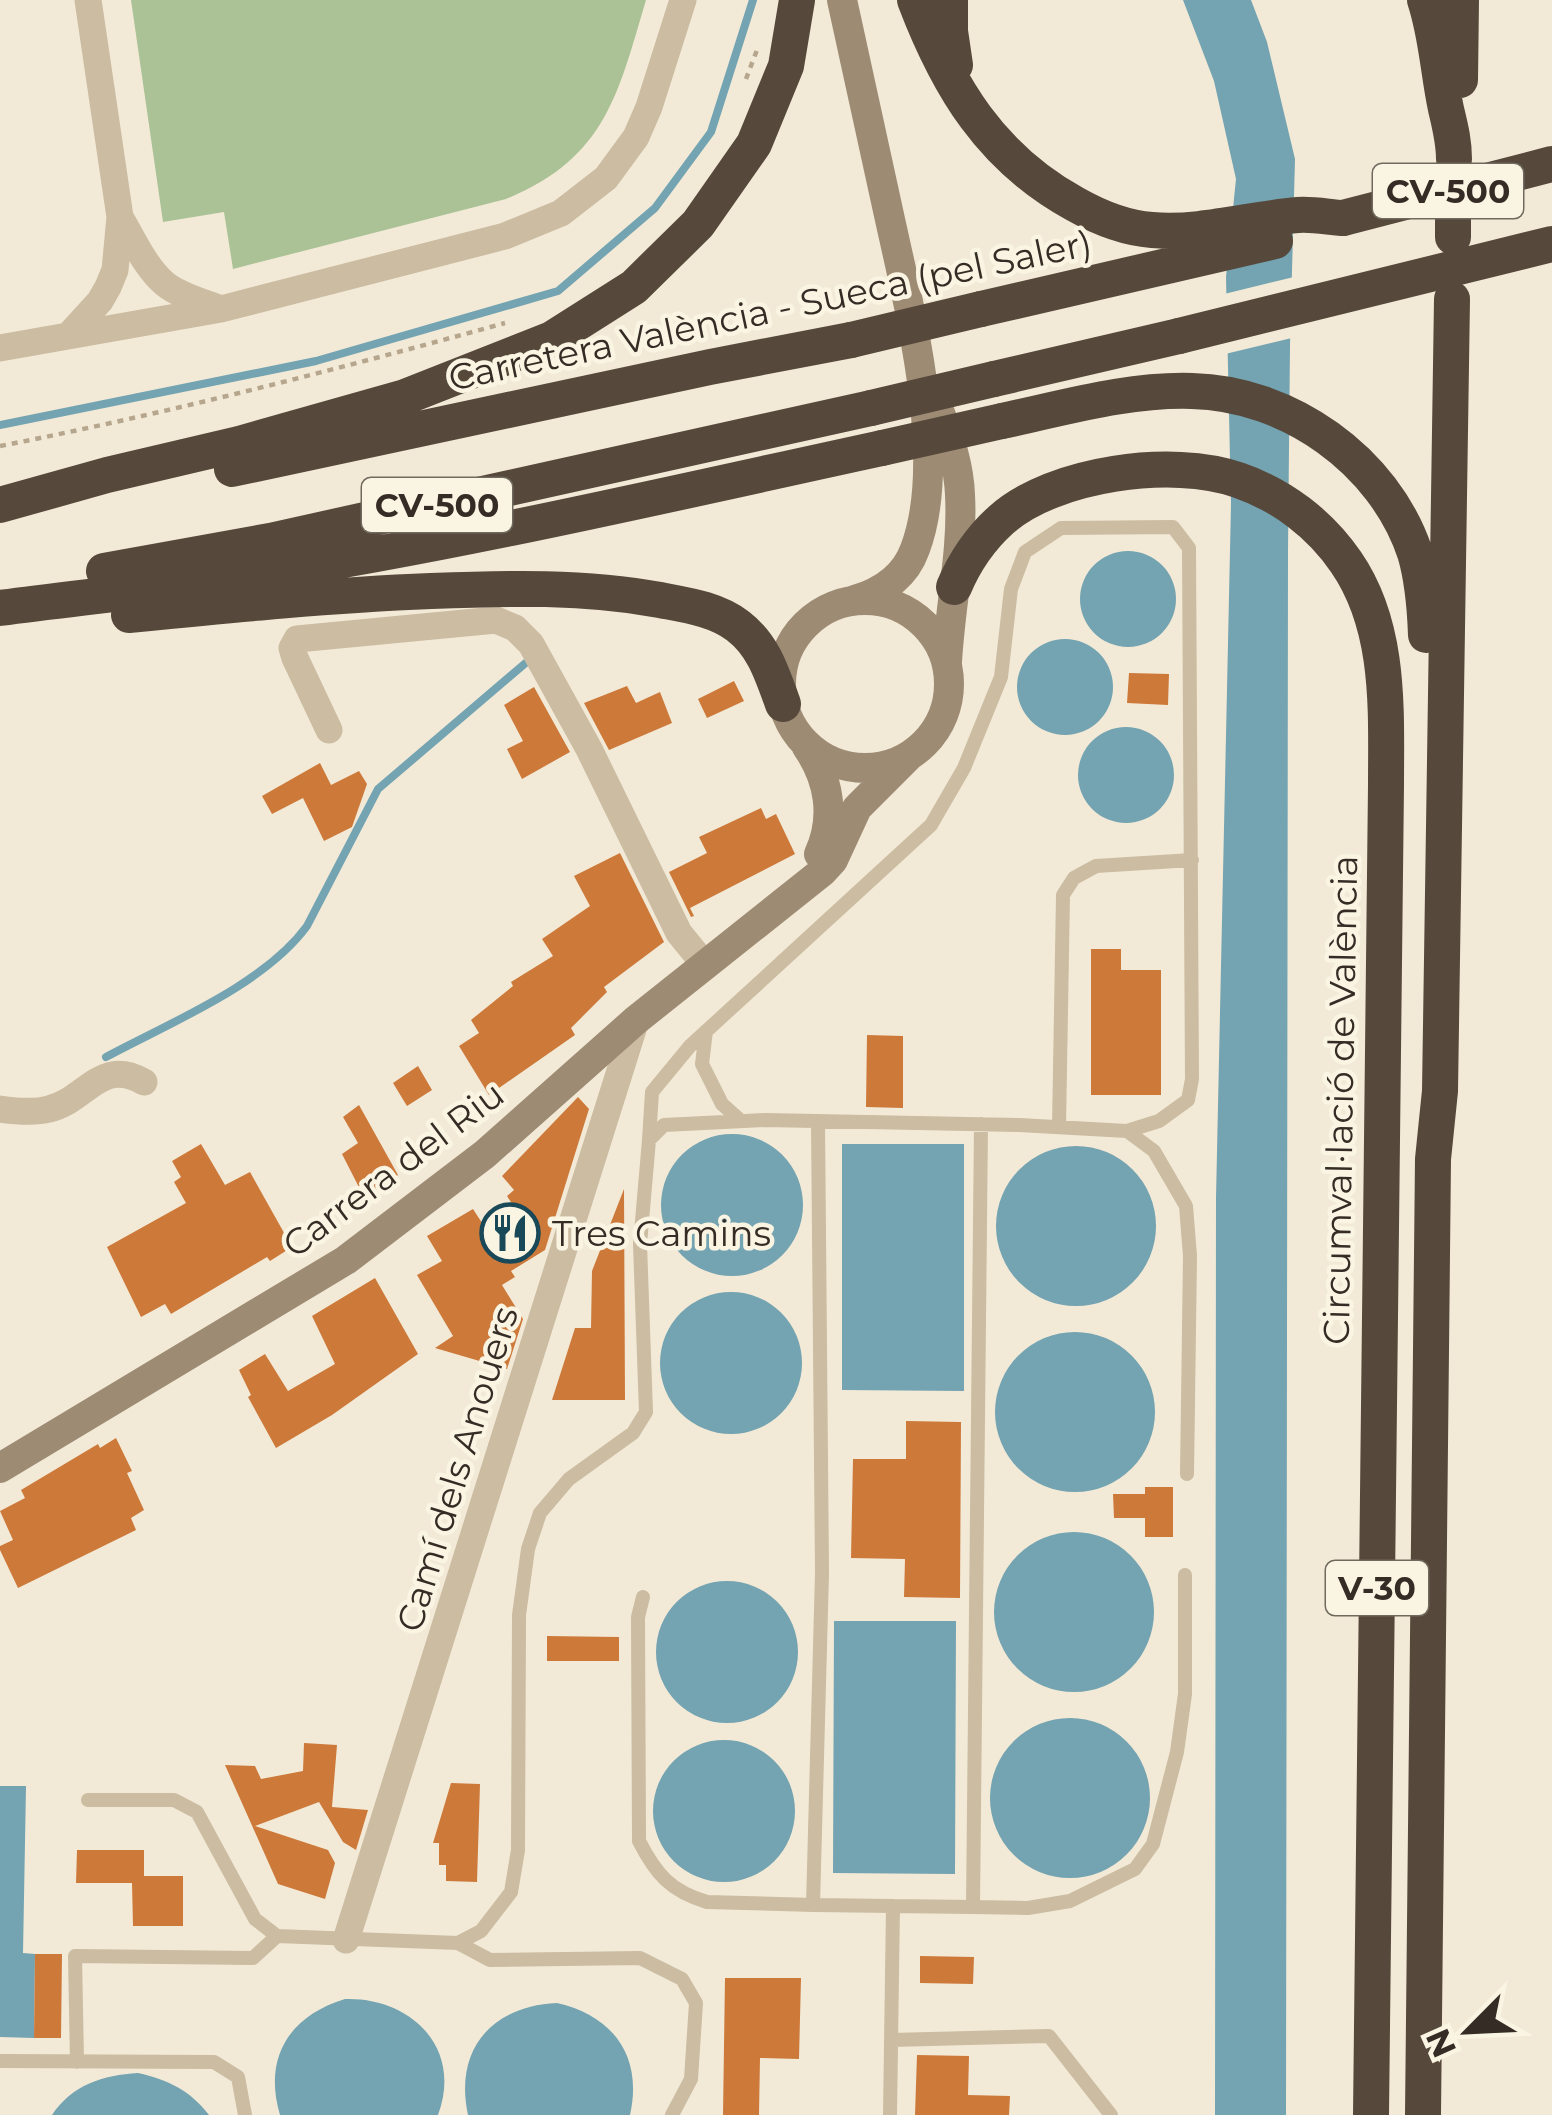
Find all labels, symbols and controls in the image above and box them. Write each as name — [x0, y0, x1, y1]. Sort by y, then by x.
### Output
road number: CV-500 — [1373, 164, 1523, 218]
street label: Carretera València - Sueca (pel Saler) — [444, 220, 1096, 400]
road number: CV-500 — [362, 478, 512, 532]
street label: Circumval·lació de València — [1314, 855, 1366, 1345]
street label: Carrera del Riu — [274, 1072, 512, 1266]
restaurant icon: Tres Camins — [479, 1202, 541, 1264]
place label: Tres Camins — [552, 1211, 771, 1255]
street label: Camí dels Anouers — [387, 1301, 527, 1637]
road number: V-30 — [1326, 1561, 1428, 1615]
north arrow — [1408, 1971, 1528, 2091]
text: N — [1417, 2023, 1464, 2064]

